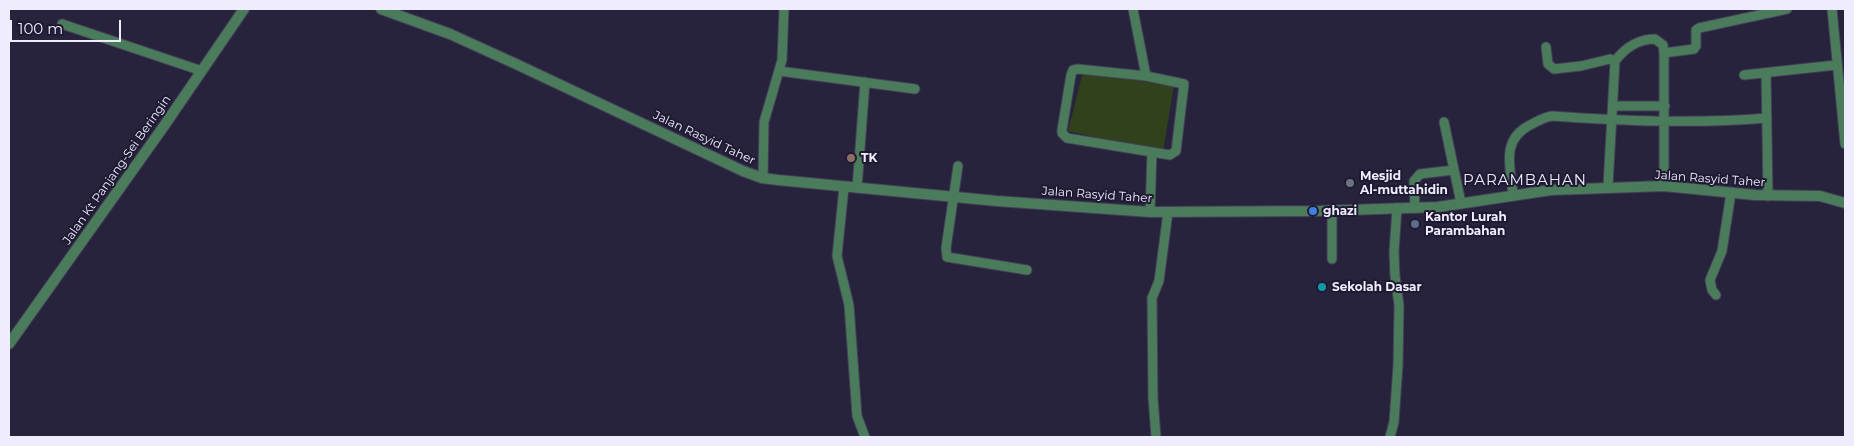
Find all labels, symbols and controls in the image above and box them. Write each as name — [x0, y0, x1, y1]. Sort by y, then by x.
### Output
scale bar — [12, 10, 124, 42]
text: 100 m — [18, 19, 63, 38]
street label: Jalan Kt Panjang-Sei Beringin — [60, 93, 174, 247]
street label: Jalan Rasyid Taher — [651, 108, 757, 168]
place label: TK — [861, 151, 877, 165]
marker: TK — [845, 152, 857, 164]
street label: Jalan Rasyid Taher — [1654, 168, 1766, 190]
place label: Mesjid Al-muttahidin — [1360, 169, 1448, 197]
district label: PARAMBAHAN — [1462, 172, 1588, 190]
marker: Mesjid Al-muttahidin — [1344, 177, 1356, 189]
street label: Jalan Rasyid Taher — [1041, 184, 1153, 206]
place label: ghazi — [1323, 204, 1357, 218]
marker: ghazi — [1307, 205, 1319, 217]
place label: Kantor Lurah Parambahan — [1425, 210, 1507, 238]
marker: Kantor Lurah Parambahan — [1409, 218, 1421, 230]
place label: Sekolah Dasar — [1332, 280, 1422, 294]
marker: Sekolah Dasar — [1316, 281, 1328, 293]

